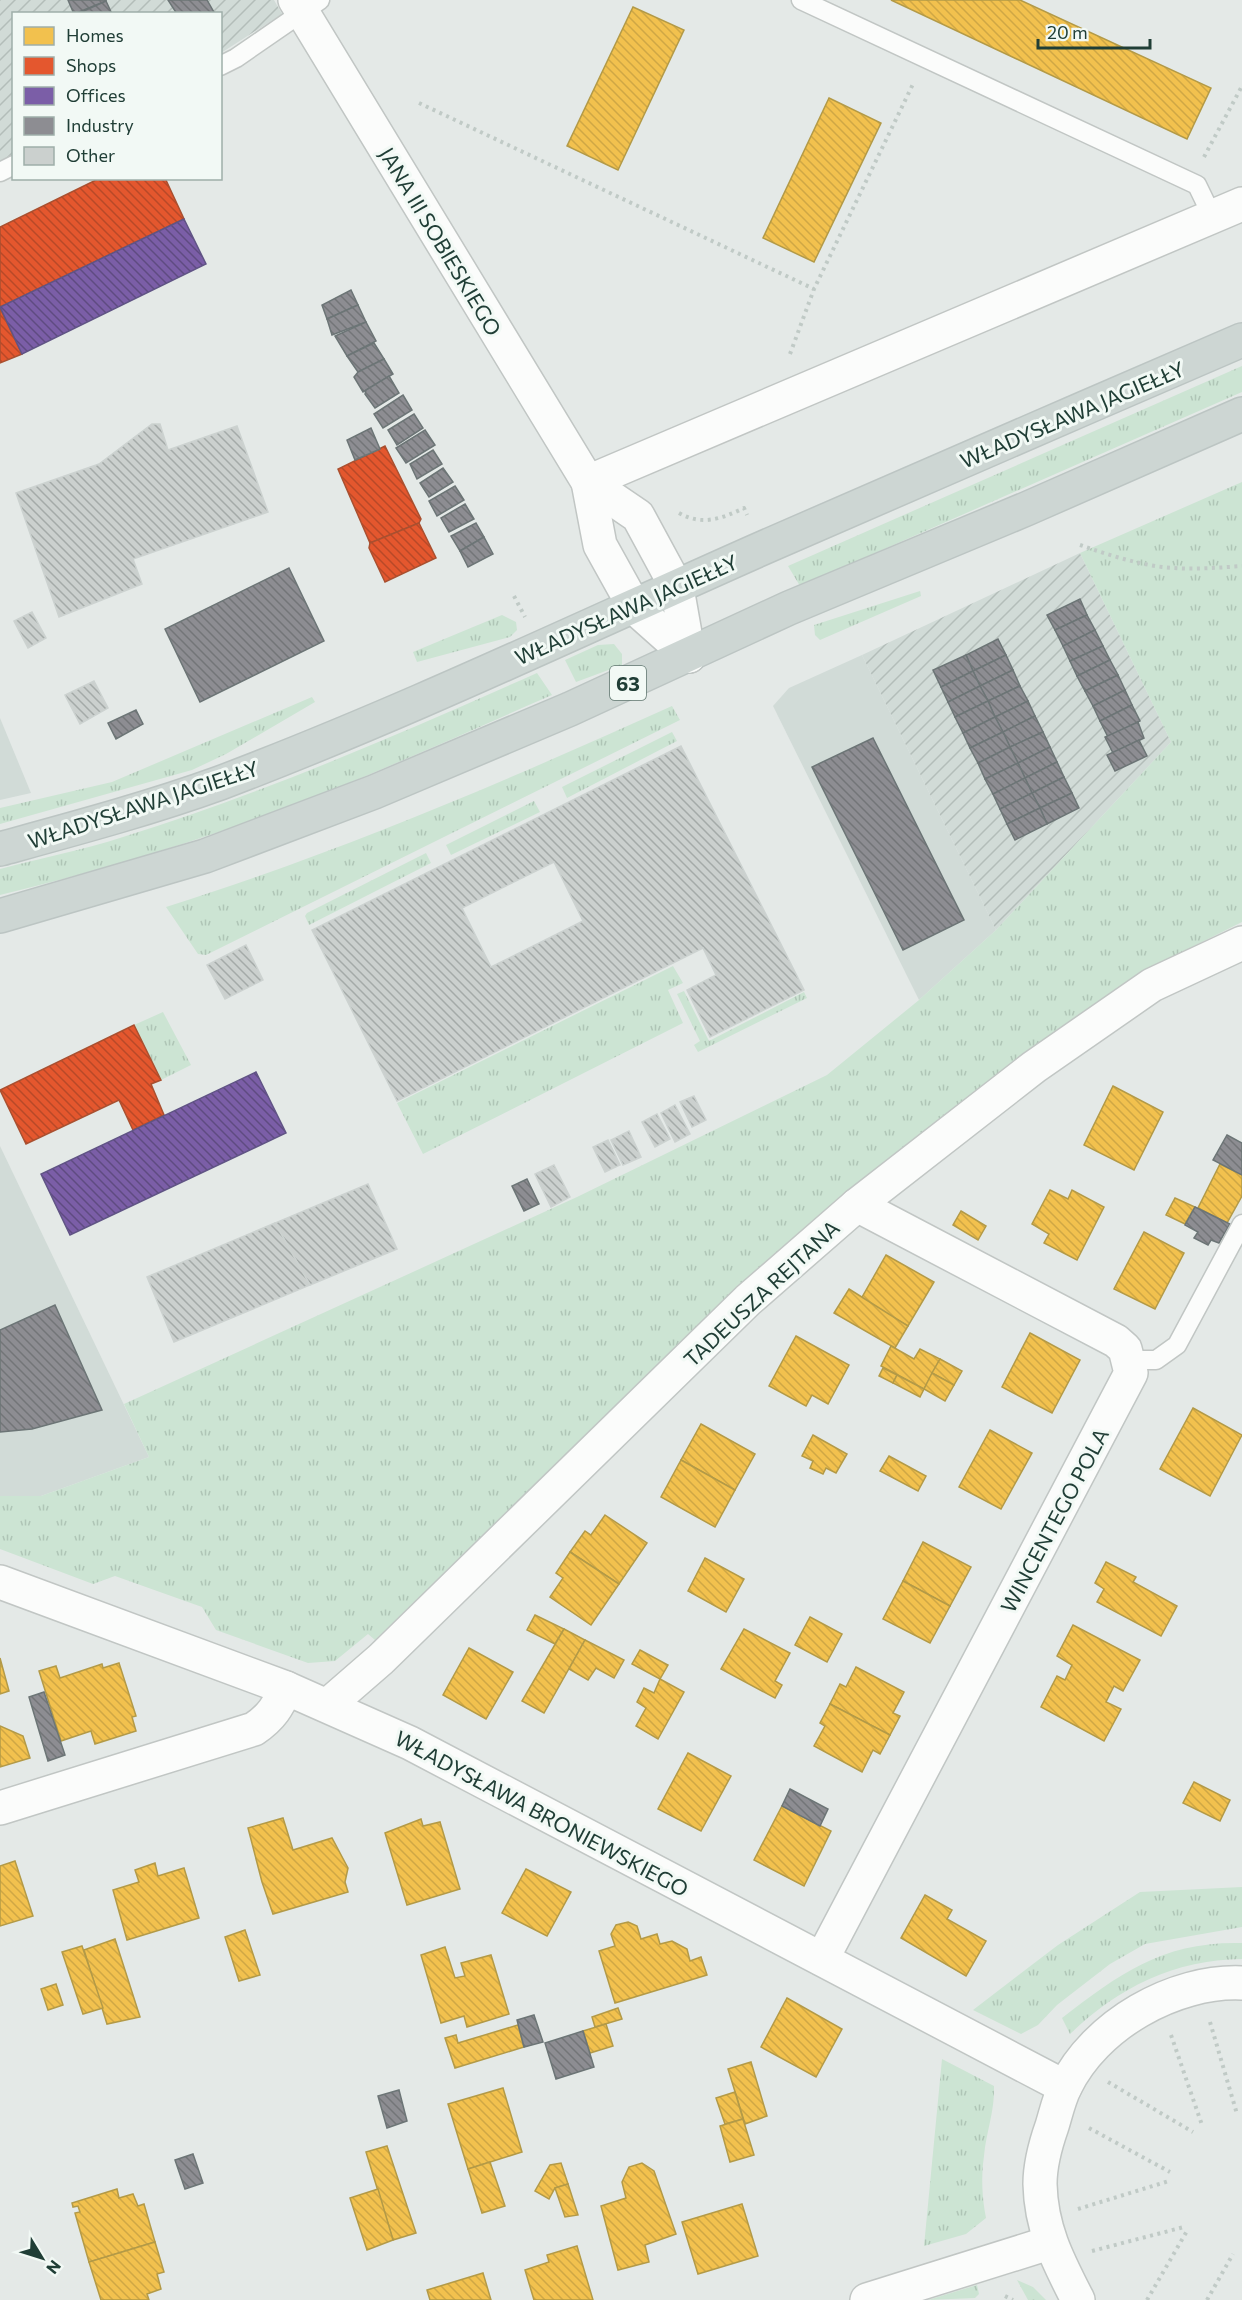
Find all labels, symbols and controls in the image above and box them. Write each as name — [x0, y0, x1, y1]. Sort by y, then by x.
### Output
legend — [12, 12, 222, 180]
scale bar — [1038, 12, 1150, 50]
text: 20 m — [1047, 21, 1088, 43]
text: Homes — [66, 24, 124, 46]
text: Shops — [66, 54, 116, 76]
text: Offices — [66, 84, 126, 106]
text: Industry — [66, 114, 134, 136]
street label: JANA III SOBIESKIEGO — [375, 142, 507, 340]
text: Other — [66, 144, 115, 166]
street label: WŁADYSŁAWA JAGIEŁŁY — [956, 355, 1188, 473]
street label: WŁADYSŁAWA JAGIEŁŁY — [511, 548, 742, 669]
road number: 63 — [610, 666, 646, 700]
street label: WŁADYSŁAWA JAGIEŁŁY — [24, 755, 262, 853]
street label: TADEUSZA REJTANA — [678, 1214, 844, 1372]
street label: WINCENTEGO POLA — [995, 1424, 1113, 1616]
street label: WŁADYSŁAWA BRONIEWSKIEGO — [391, 1725, 693, 1901]
north arrow — [12, 2228, 72, 2288]
text: N — [43, 2257, 65, 2278]

